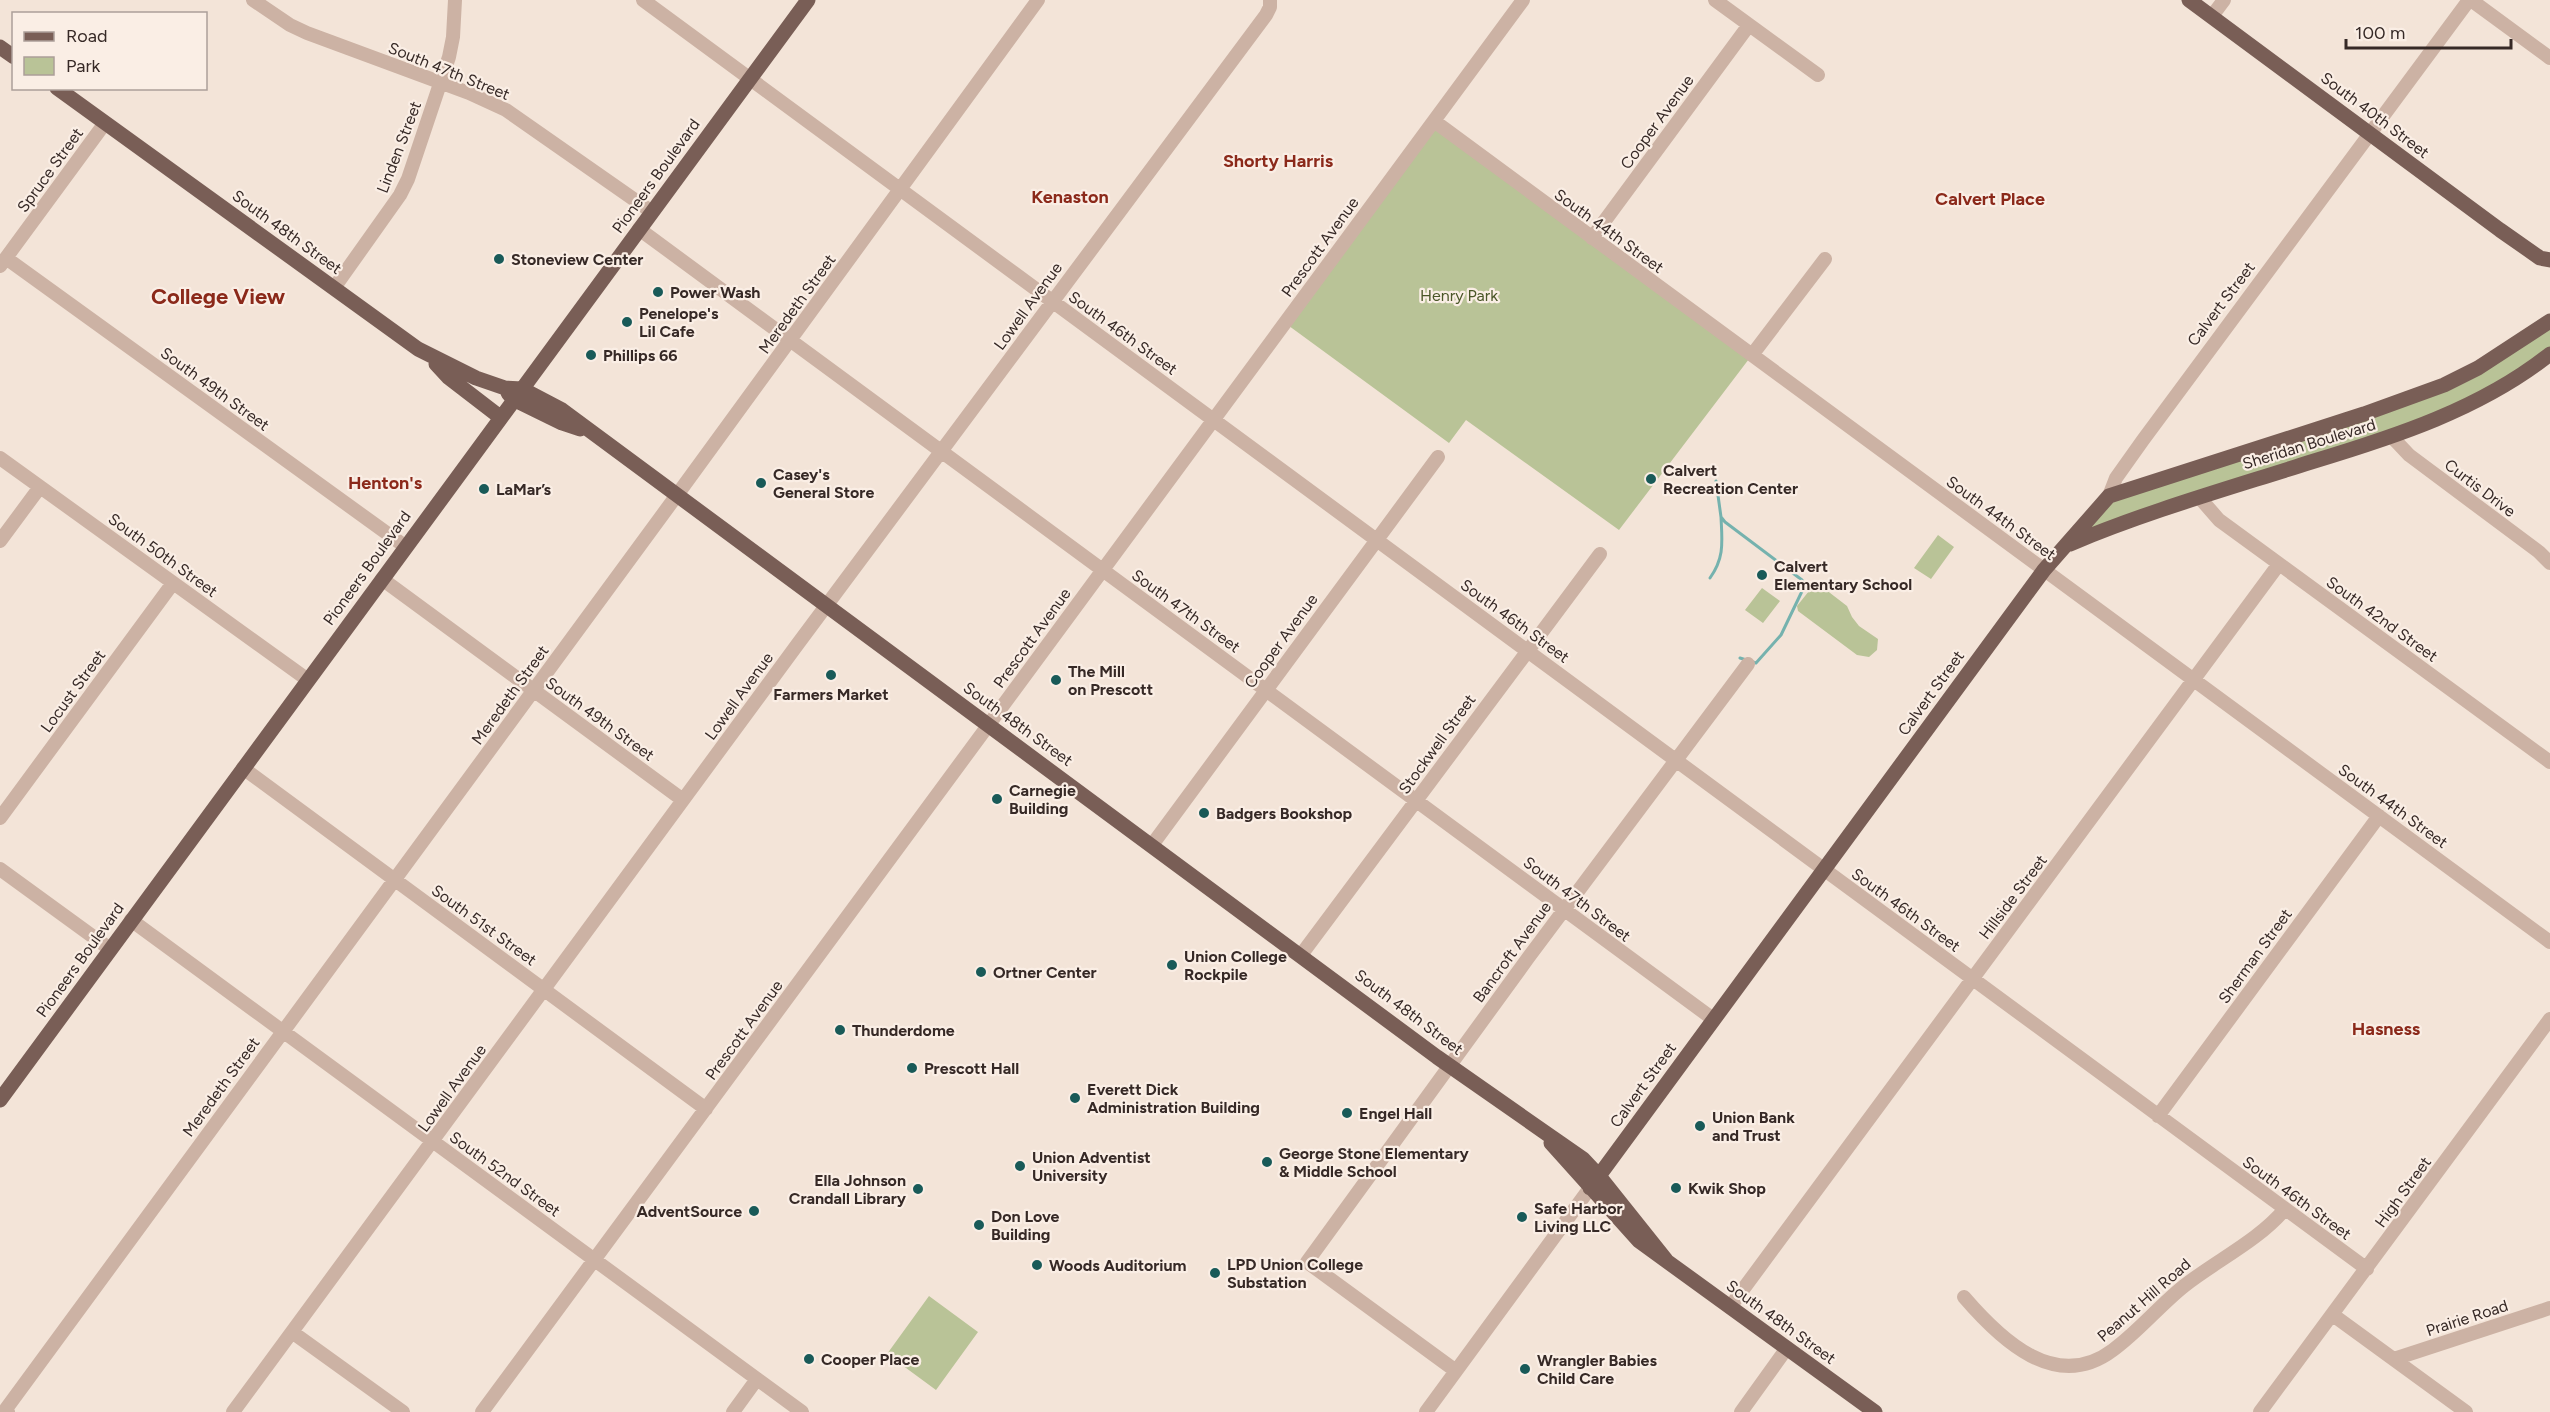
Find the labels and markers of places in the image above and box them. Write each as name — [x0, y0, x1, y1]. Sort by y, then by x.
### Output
place label: Stoneview Center — [511, 250, 643, 269]
marker: Stoneview Center — [492, 252, 506, 266]
place label: Power Wash — [670, 283, 760, 302]
marker: Power Wash — [651, 285, 665, 299]
place label: Penelope's Lil Cafe — [639, 304, 719, 341]
marker: Penelope's Lil Cafe — [620, 315, 634, 329]
place label: Phillips 66 — [603, 346, 677, 365]
marker: Phillips 66 — [584, 348, 598, 362]
place label: Calvert Recreation Center — [1663, 461, 1798, 498]
place label: Casey's General Store — [773, 465, 874, 502]
marker: Calvert Recreation Center — [1644, 472, 1658, 486]
marker: Casey's General Store — [754, 476, 768, 490]
place label: LaMar’s — [496, 480, 552, 499]
marker: LaMar’s — [477, 482, 491, 496]
place label: Calvert Elementary School — [1774, 557, 1912, 594]
marker: Calvert Elementary School — [1755, 568, 1769, 582]
place label: The Mill on Prescott — [1068, 662, 1153, 699]
marker: Farmers Market — [824, 668, 838, 682]
marker: The Mill on Prescott — [1049, 673, 1063, 687]
place label: Farmers Market — [773, 685, 889, 704]
place label: Carnegie Building — [1009, 781, 1076, 818]
marker: Carnegie Building — [990, 792, 1004, 806]
place label: Badgers Bookshop — [1216, 804, 1353, 823]
marker: Badgers Bookshop — [1197, 806, 1211, 820]
place label: Union College Rockpile — [1184, 947, 1287, 984]
marker: Union College Rockpile — [1165, 958, 1179, 972]
place label: Ortner Center — [993, 963, 1097, 982]
marker: Ortner Center — [974, 965, 988, 979]
place label: Thunderdome — [852, 1021, 955, 1040]
marker: Thunderdome — [833, 1023, 847, 1037]
place label: Prescott Hall — [924, 1059, 1019, 1078]
marker: Prescott Hall — [905, 1061, 919, 1075]
place label: Everett Dick Administration Building — [1087, 1080, 1260, 1117]
marker: Everett Dick Administration Building — [1068, 1091, 1082, 1105]
place label: Engel Hall — [1359, 1104, 1432, 1123]
marker: Engel Hall — [1340, 1106, 1354, 1120]
place label: Union Bank and Trust — [1712, 1108, 1795, 1145]
marker: Union Bank and Trust — [1693, 1119, 1707, 1133]
place label: George Stone Elementary & Middle School — [1279, 1144, 1469, 1181]
place label: Union Adventist University — [1032, 1148, 1151, 1185]
marker: George Stone Elementary & Middle School — [1260, 1155, 1274, 1169]
marker: Union Adventist University — [1013, 1159, 1027, 1173]
place label: Ella Johnson Crandall Library — [789, 1171, 907, 1208]
place label: Kwik Shop — [1688, 1179, 1766, 1198]
marker: Kwik Shop — [1669, 1181, 1683, 1195]
marker: Ella Johnson Crandall Library — [911, 1182, 925, 1196]
place label: Safe Harbor Living LLC — [1534, 1199, 1623, 1236]
place label: AdventSource — [636, 1202, 742, 1221]
marker: AdventSource — [747, 1204, 761, 1218]
place label: Don Love Building — [991, 1207, 1060, 1244]
marker: Safe Harbor Living LLC — [1515, 1210, 1529, 1224]
marker: Don Love Building — [972, 1218, 986, 1232]
place label: LPD Union College Substation — [1227, 1255, 1363, 1292]
place label: Woods Auditorium — [1049, 1256, 1187, 1275]
marker: Woods Auditorium — [1030, 1258, 1044, 1272]
marker: LPD Union College Substation — [1208, 1266, 1222, 1280]
place label: Cooper Place — [821, 1350, 919, 1369]
place label: Wrangler Babies Child Care — [1537, 1351, 1657, 1388]
marker: Cooper Place — [802, 1352, 816, 1366]
marker: Wrangler Babies Child Care — [1518, 1362, 1532, 1376]

